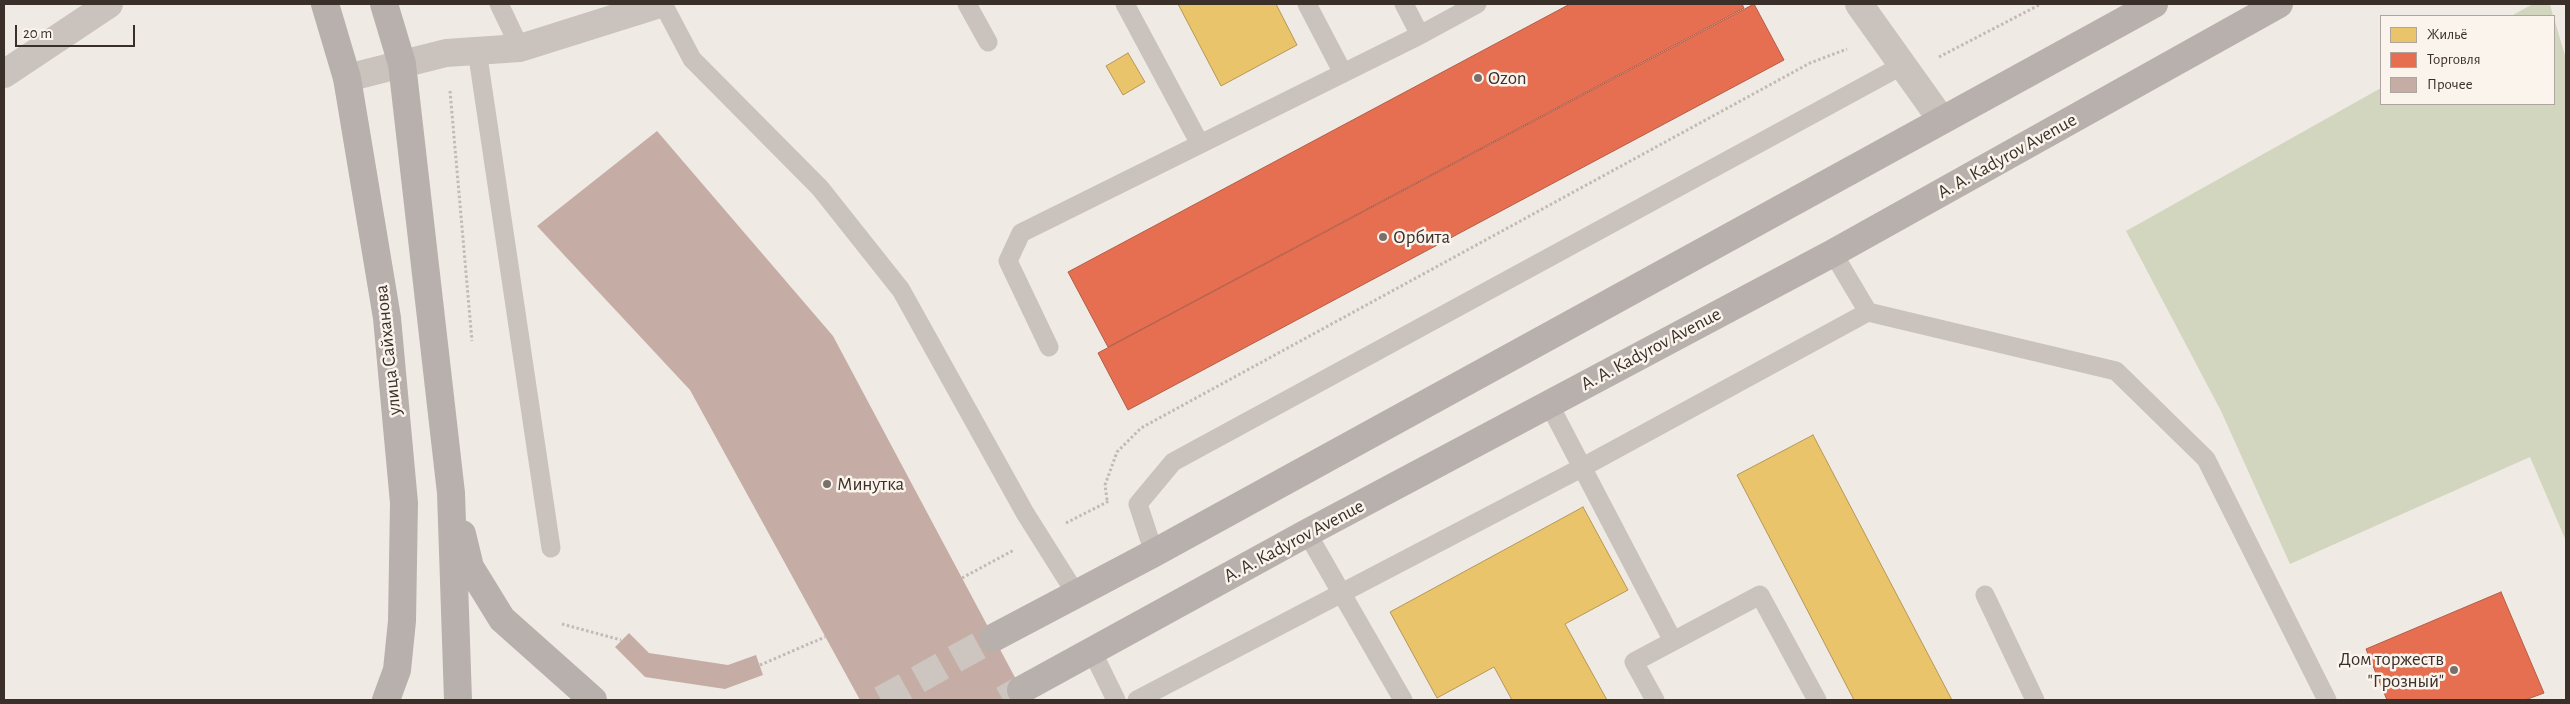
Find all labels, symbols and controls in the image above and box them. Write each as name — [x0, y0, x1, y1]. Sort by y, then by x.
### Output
scale bar — [18, 15, 138, 47]
legend — [2380, 15, 2555, 105]
text: 20 m — [23, 26, 52, 41]
text: Жильё — [2427, 27, 2467, 42]
text: Торговля — [2427, 52, 2481, 67]
place label: Ozon — [1488, 67, 1527, 89]
marker: Ozon — [1472, 72, 1484, 84]
text: Прочее — [2427, 77, 2473, 92]
street label: A. A. Kadyrov Avenue — [1933, 108, 2081, 204]
place label: Орбита — [1393, 226, 1450, 248]
marker: Орбита — [1377, 231, 1389, 243]
street label: улица Сайханова — [370, 284, 406, 416]
street label: A. A. Kadyrov Avenue — [1577, 302, 1725, 396]
place label: Минутка — [837, 473, 904, 495]
marker: Минутка — [821, 478, 833, 490]
street label: A. A. Kadyrov Avenue — [1220, 494, 1368, 588]
place label: Дом торжеств "Грозный" — [2339, 648, 2444, 692]
marker: Дом торжеств "Грозный" — [2448, 664, 2460, 676]

